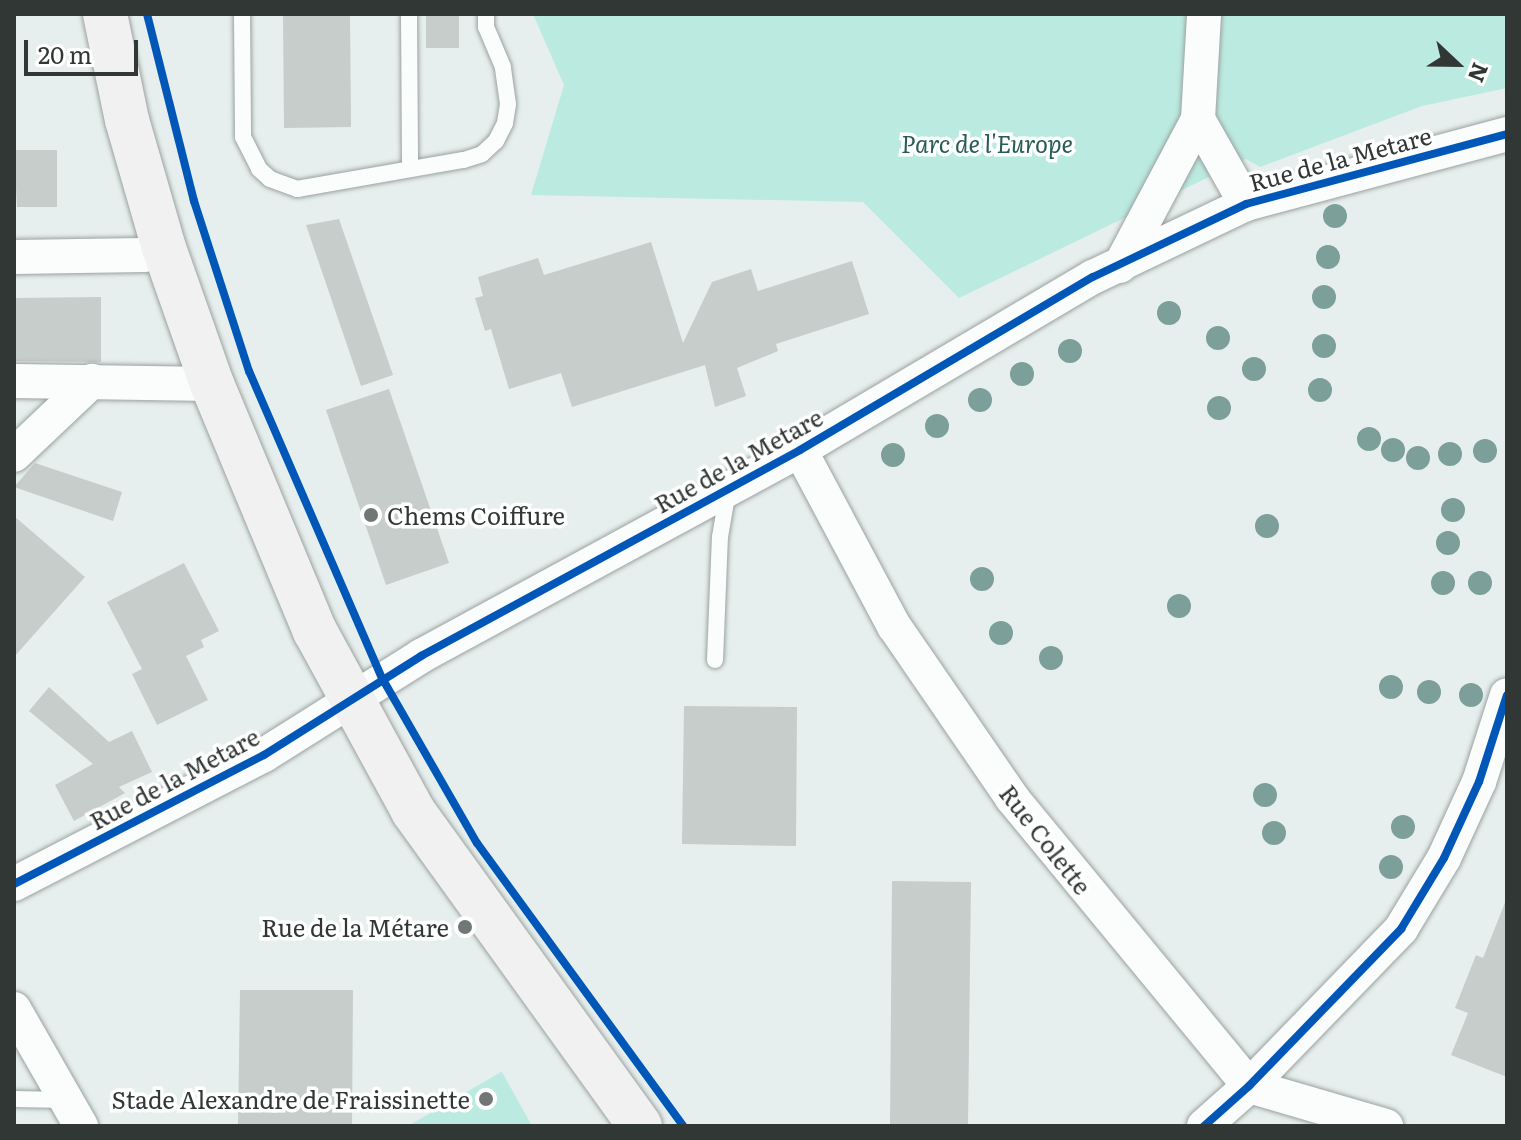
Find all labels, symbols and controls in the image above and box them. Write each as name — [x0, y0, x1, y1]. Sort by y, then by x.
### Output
scale bar — [28, 24, 142, 74]
north arrow — [1417, 24, 1497, 104]
text: 20 m — [38, 36, 92, 71]
text: N — [1461, 58, 1498, 88]
street label: Rue de la Metare — [1246, 120, 1434, 196]
park label: Parc de l'Europe — [901, 129, 1073, 157]
street label: Rue de la Metare — [649, 402, 827, 518]
place label: Chems Coiffure — [387, 501, 565, 529]
marker: Chems Coiffure — [362, 506, 380, 524]
street label: Rue de la Metare — [84, 721, 264, 835]
street label: Rue Colette — [994, 779, 1098, 899]
place label: Rue de la Métare — [261, 913, 449, 941]
marker: Rue de la Métare — [456, 918, 474, 936]
place label: Stade Alexandre de Fraissinette — [112, 1085, 470, 1113]
marker: Stade Alexandre de Fraissinette — [477, 1090, 495, 1108]

